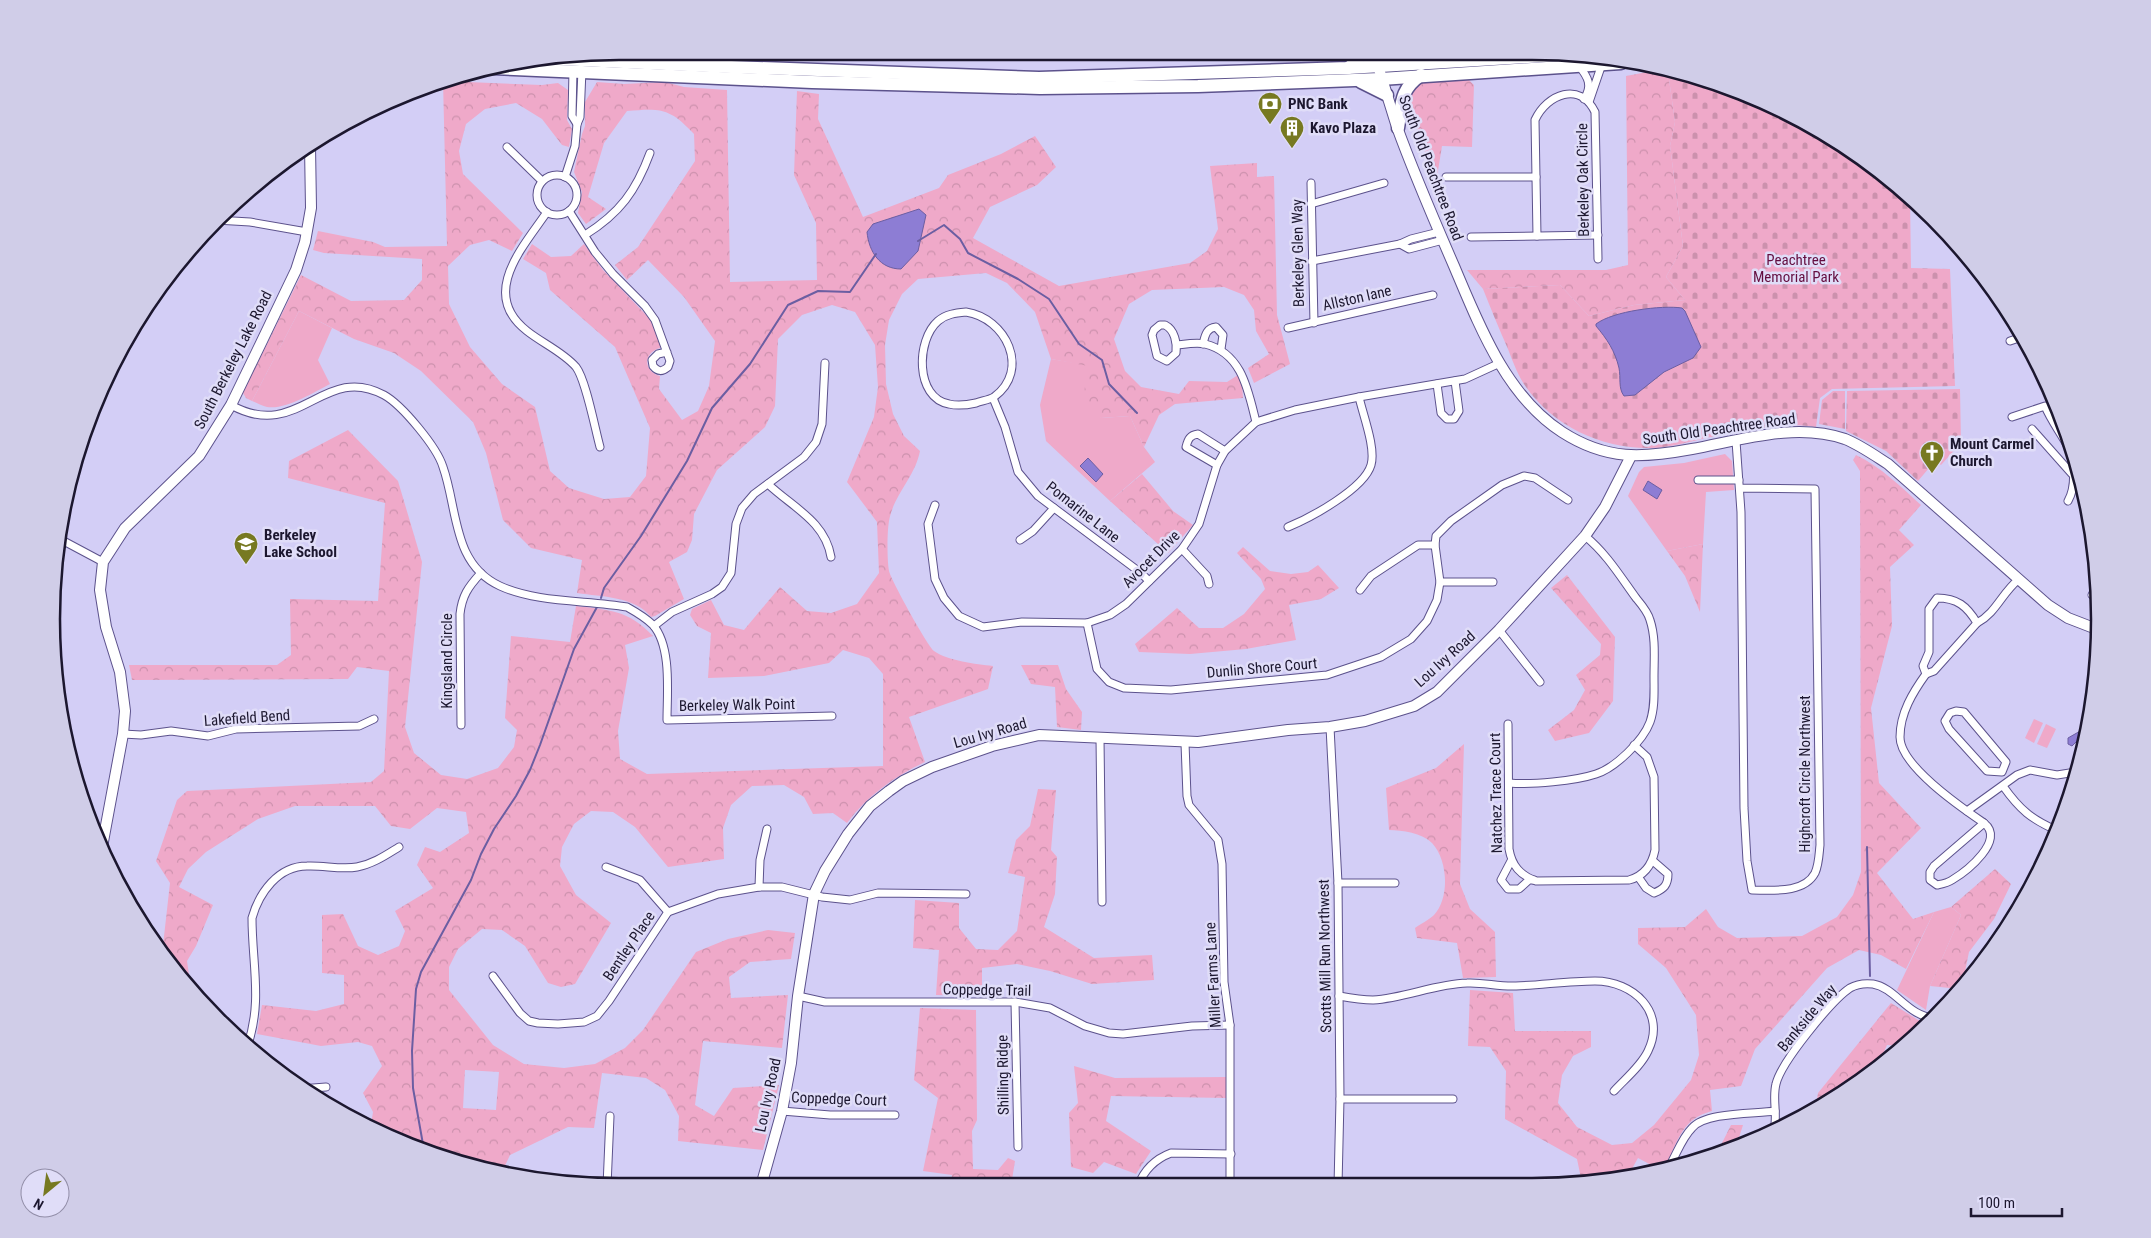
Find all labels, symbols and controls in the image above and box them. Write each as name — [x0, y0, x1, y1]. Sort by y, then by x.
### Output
bank icon: PNC Bank — [1257, 91, 1283, 125]
street label: South Old Peachtree Road — [1395, 93, 1467, 243]
place label: PNC Bank — [1288, 95, 1349, 113]
building icon: Kavo Plaza — [1279, 115, 1305, 149]
place label: Kavo Plaza — [1310, 119, 1376, 137]
street label: Berkeley Oak Circle — [1573, 123, 1593, 237]
street label: Berkeley Glen Way — [1288, 199, 1308, 307]
park label: Peachtree Memorial Park — [1753, 251, 1839, 286]
street label: Allston lane — [1321, 281, 1393, 315]
street label: South Berkeley Lake Road — [190, 288, 276, 432]
street label: South Old Peachtree Road — [1641, 409, 1797, 449]
place label: Mount Carmel Church — [1950, 435, 2034, 470]
church icon: Mount Carmel Church — [1919, 440, 1945, 474]
street label: Pomarine Lane — [1043, 478, 1123, 546]
place label: Berkeley Lake School — [264, 526, 337, 561]
street label: Avocet Drive — [1119, 527, 1183, 591]
school or university icon: Berkeley Lake School — [233, 531, 259, 565]
street label: Kingsland Circle — [438, 613, 456, 709]
street label: Lou Ivy Road — [1411, 627, 1479, 691]
street label: Dunlin Shore Court — [1206, 654, 1318, 682]
street label: Berkeley Walk Point — [679, 695, 795, 715]
street label: Highcroft Circle Northwest — [1796, 695, 1814, 853]
street label: Lakefield Bend — [203, 706, 291, 730]
street label: Lou Ivy Road — [951, 714, 1029, 752]
street label: Natchez Trace Court — [1486, 733, 1506, 853]
street label: Scotts Mill Run Northwest — [1315, 879, 1335, 1033]
street label: Bentley Place — [599, 908, 659, 984]
street label: Miller Farms Lane — [1201, 922, 1225, 1028]
street label: Coppedge Trail — [943, 980, 1031, 1000]
street label: Bankside Way — [1774, 981, 1840, 1055]
street label: Shilling Ridge — [993, 1035, 1013, 1115]
street label: Lou Ivy Road — [751, 1056, 785, 1134]
street label: Coppedge Court — [791, 1088, 887, 1110]
north arrow — [20, 1168, 70, 1218]
scale bar — [1971, 1186, 2062, 1218]
text: 100 m — [1978, 1194, 2015, 1212]
text: N — [31, 1195, 46, 1213]

